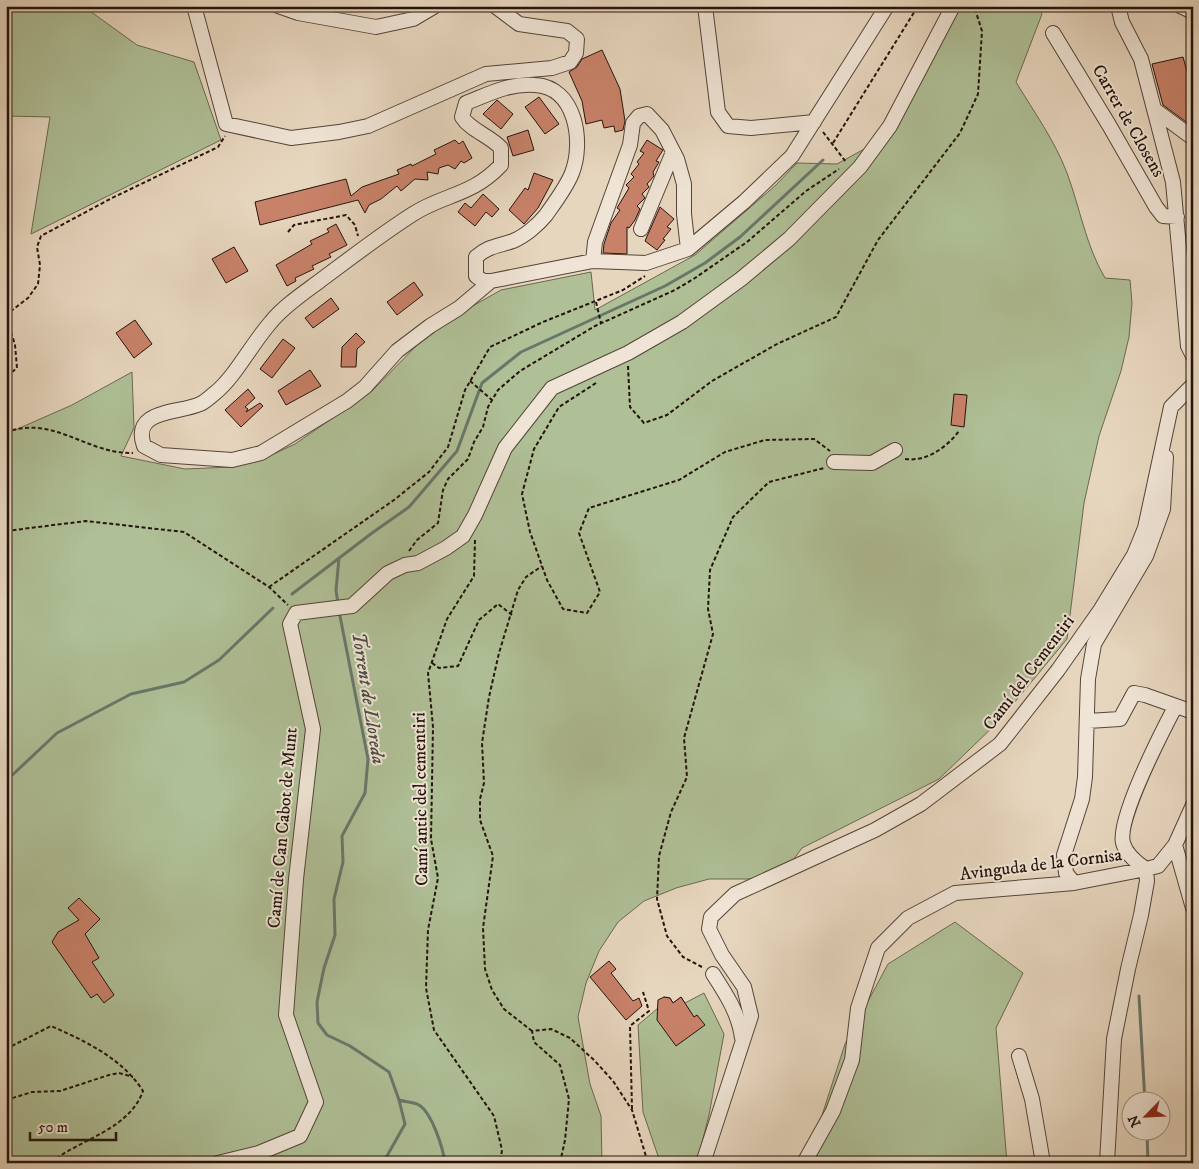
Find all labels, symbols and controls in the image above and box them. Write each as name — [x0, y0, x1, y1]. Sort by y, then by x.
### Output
street label: Carrer de Closens — [1087, 61, 1169, 181]
street label: Camí del Cementiri — [978, 611, 1080, 735]
water label: Torrent de Lloreda — [346, 630, 390, 766]
street label: Camí antic del cementiri — [408, 712, 434, 886]
street label: Camí de Can Cabot de Munt — [263, 726, 303, 929]
street label: Avinguda de la Cornisa — [959, 844, 1124, 886]
north arrow — [1122, 1092, 1172, 1142]
scale bar — [30, 1109, 116, 1141]
text: N — [1124, 1112, 1146, 1130]
text: 50 m — [38, 1118, 68, 1137]

